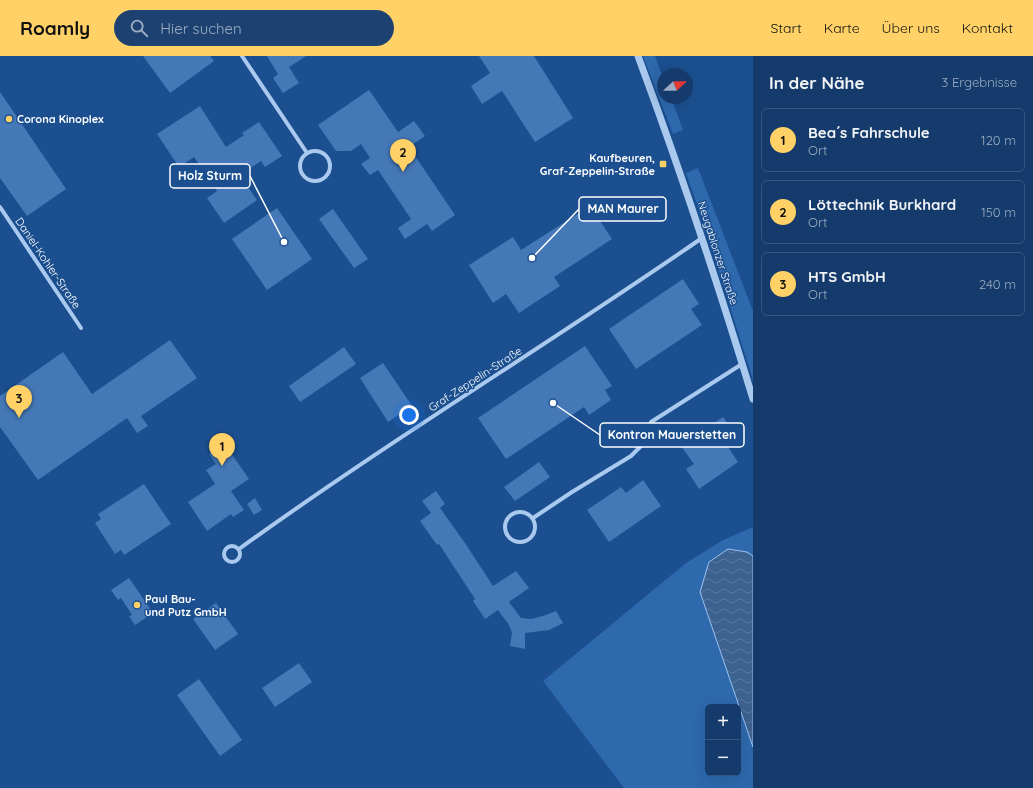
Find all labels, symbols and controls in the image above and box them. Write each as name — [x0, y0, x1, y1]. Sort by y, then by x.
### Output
search box — [114, 10, 394, 46]
text: Roamly — [20, 16, 90, 40]
icon: search — [128, 17, 150, 39]
text: Hier suchen — [160, 19, 242, 38]
text: Start — [770, 19, 802, 37]
text: Karte — [824, 19, 860, 37]
text: Über uns — [882, 19, 940, 37]
text: Kontakt — [962, 19, 1013, 37]
north arrow — [657, 68, 693, 104]
text: In der Nähe — [769, 72, 865, 93]
text: 3 Ergebnisse — [942, 74, 1017, 90]
place label: Corona Kinoplex — [17, 112, 104, 126]
marker: Corona Kinoplex — [4, 114, 14, 124]
text: Bea´s Fahrschule — [808, 123, 930, 142]
text: 1 — [780, 132, 786, 148]
text: 120 m — [981, 132, 1016, 148]
pin: 2 — [390, 139, 416, 172]
text: Ort — [808, 142, 827, 158]
place label: Kaufbeuren, Graf-Zeppelin-Straße — [540, 151, 655, 178]
marker: Kaufbeuren, Graf-Zeppelin-Straße — [658, 159, 668, 169]
callout: Holz Sturm — [170, 164, 250, 188]
text: Holz Sturm — [178, 168, 242, 183]
text: Löttechnik Burkhard — [808, 195, 956, 214]
callout: MAN Maurer — [579, 197, 666, 221]
street label: Neugablonzer Straße — [695, 199, 741, 307]
text: MAN Maurer — [587, 201, 659, 216]
text: 2 — [779, 204, 787, 220]
text: 150 m — [981, 204, 1016, 220]
text: Ort — [808, 214, 827, 230]
street label: Daniel-Kohler-Straße — [12, 215, 84, 311]
text: HTS GmbH — [808, 267, 886, 286]
text: 3 — [780, 276, 786, 292]
text: 240 m — [979, 276, 1016, 292]
text: Ort — [808, 286, 827, 302]
street label: Graf-Zeppelin-Straße — [426, 344, 524, 414]
pin: 3 — [6, 385, 32, 418]
your location — [399, 405, 419, 425]
callout: Kontron Mauerstetten — [600, 423, 744, 447]
text: Kontron Mauerstetten — [608, 427, 736, 442]
pin: 1 — [209, 433, 235, 466]
place label: Paul Bau- und Putz GmbH — [145, 592, 227, 619]
marker: Paul Bau- und Putz GmbH — [132, 600, 142, 610]
map controls — [705, 704, 741, 776]
button: + — [705, 704, 741, 740]
button: − — [705, 740, 741, 776]

